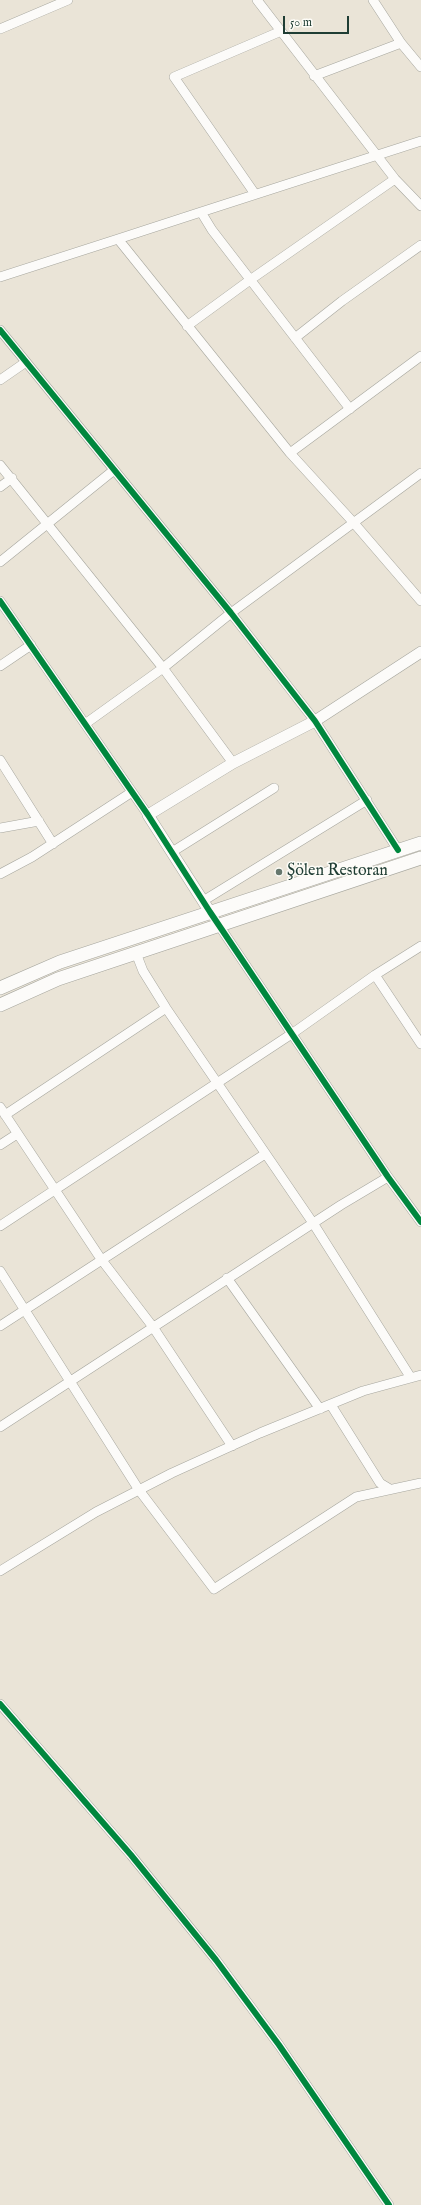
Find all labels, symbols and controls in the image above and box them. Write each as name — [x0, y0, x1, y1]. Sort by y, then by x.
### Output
scale bar — [285, 8, 351, 34]
text: 50 m — [290, 15, 312, 30]
place label: Şölen Restoran — [287, 862, 388, 882]
marker: Şölen Restoran — [274, 867, 284, 877]

